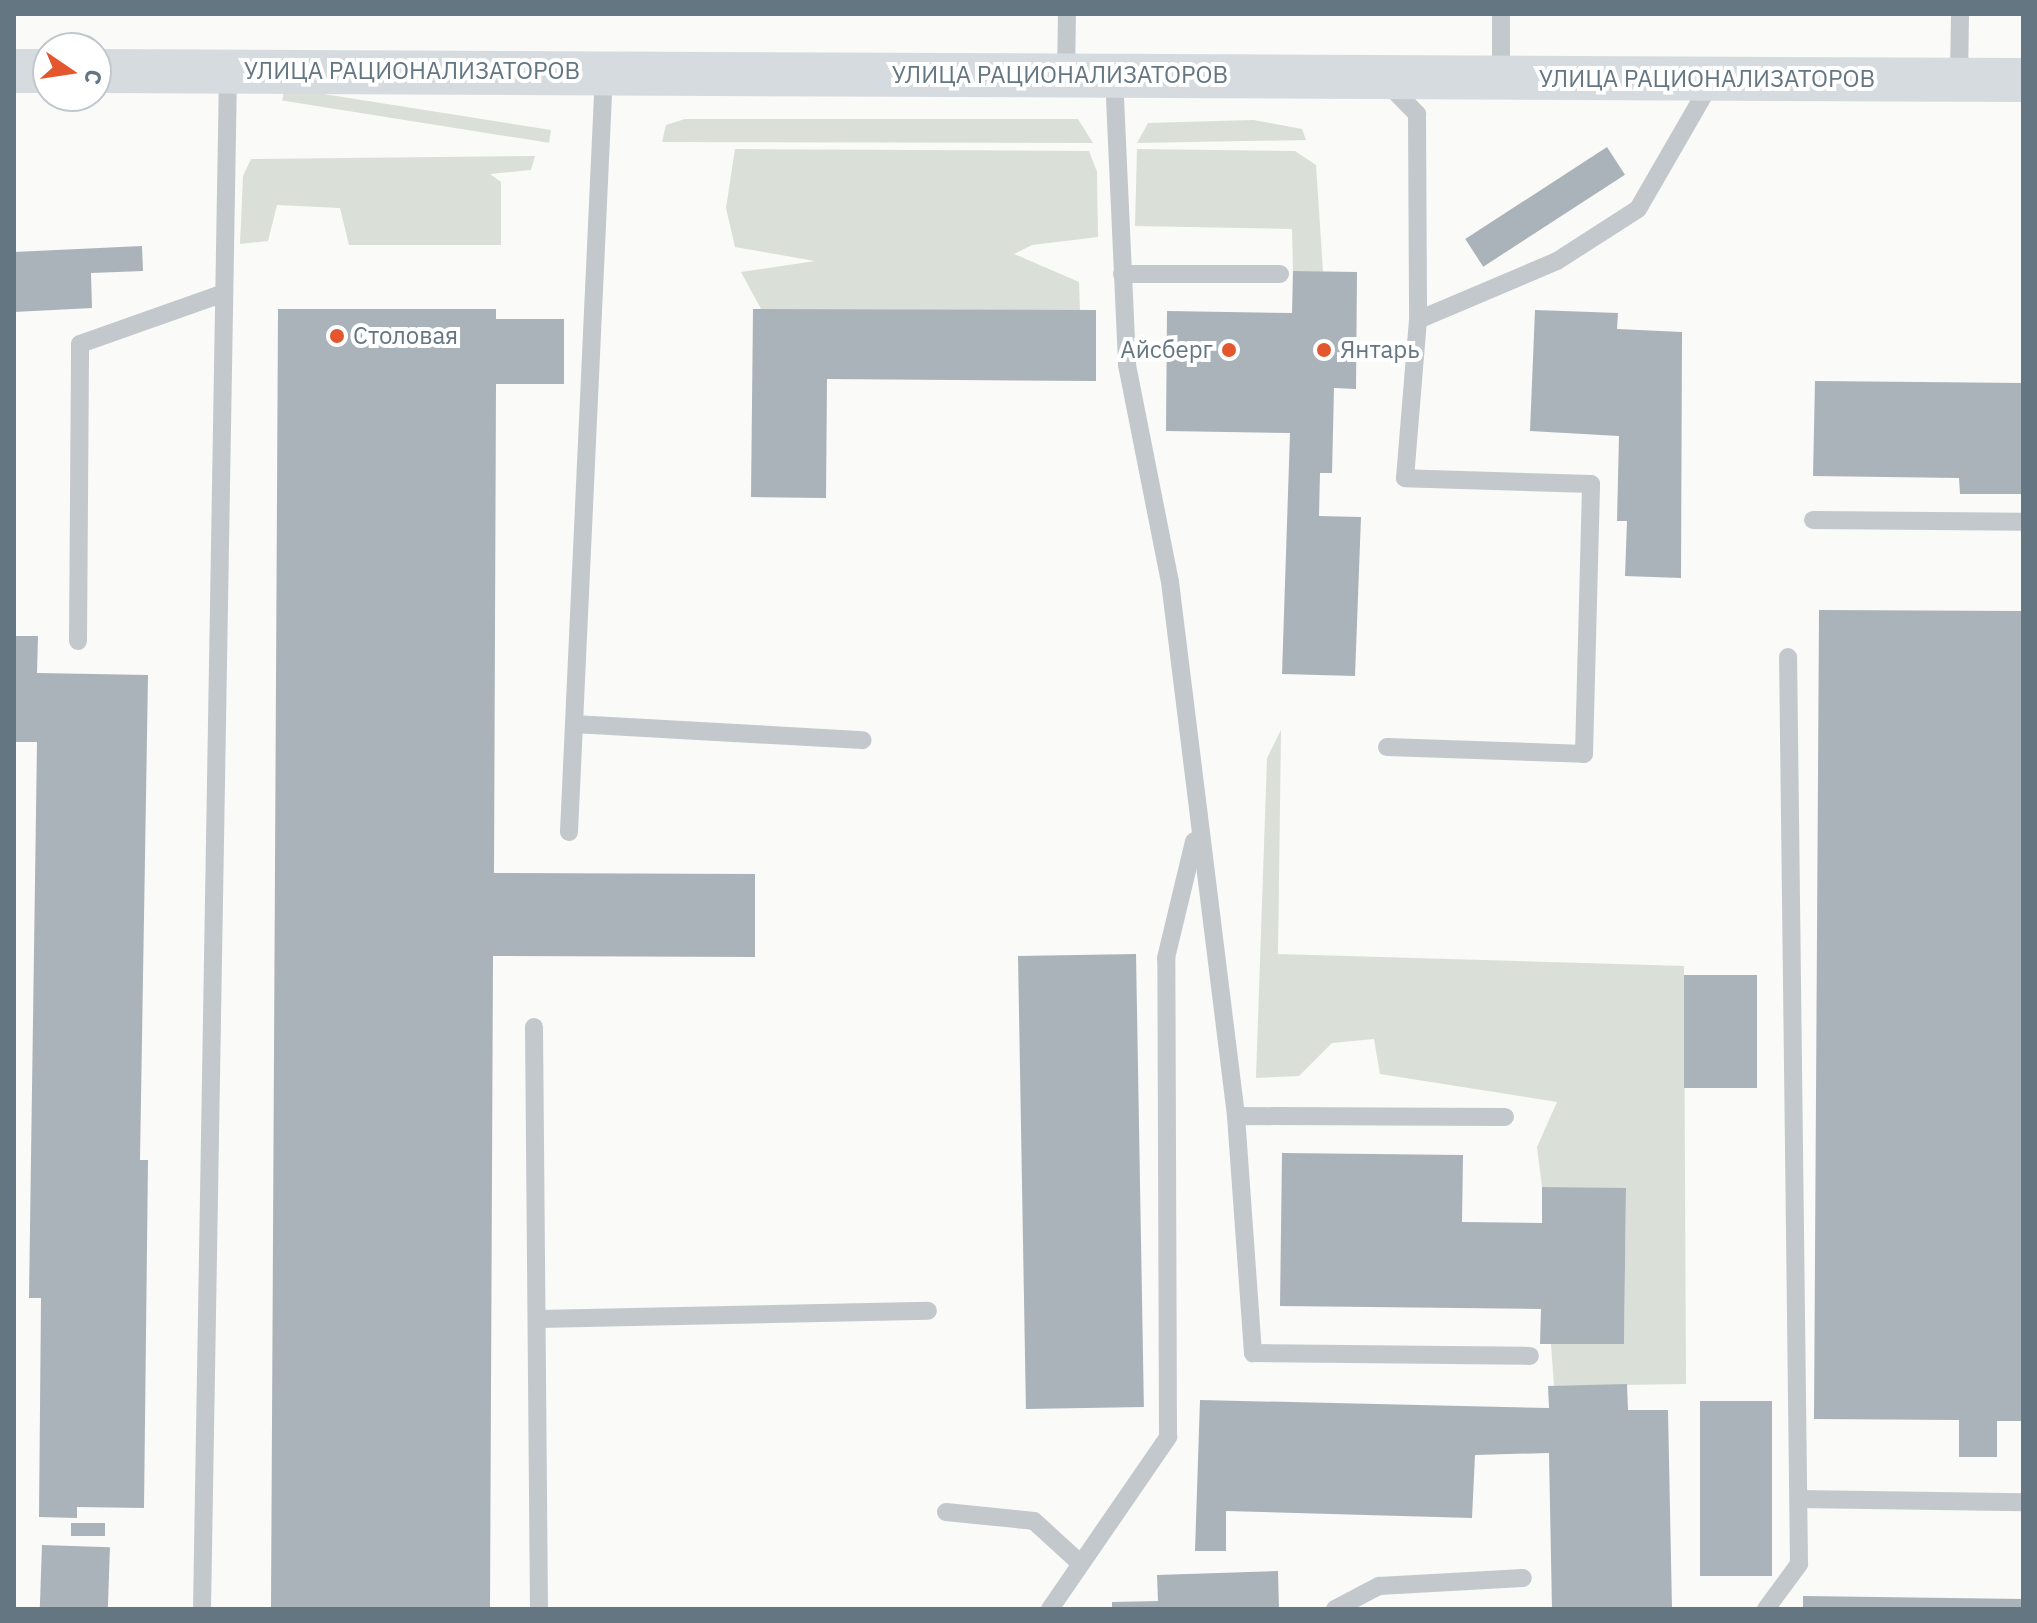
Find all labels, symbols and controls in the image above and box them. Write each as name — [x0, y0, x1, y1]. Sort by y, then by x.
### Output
north arrow — [32, 32, 112, 112]
street label: УЛИЦА РАЦИОНАЛИЗАТОРОВ — [244, 57, 580, 85]
street label: УЛИЦА РАЦИОНАЛИЗАТОРОВ — [892, 61, 1228, 89]
street label: УЛИЦА РАЦИОНАЛИЗАТОРОВ — [1539, 65, 1875, 93]
text: С — [78, 67, 110, 87]
place label: Столовая — [353, 322, 458, 350]
marker: Столовая — [328, 327, 346, 345]
place label: Айсберг — [1120, 336, 1213, 364]
place label: Янтарь — [1340, 336, 1420, 364]
marker: Айсберг — [1220, 341, 1238, 359]
marker: Янтарь — [1315, 341, 1333, 359]

